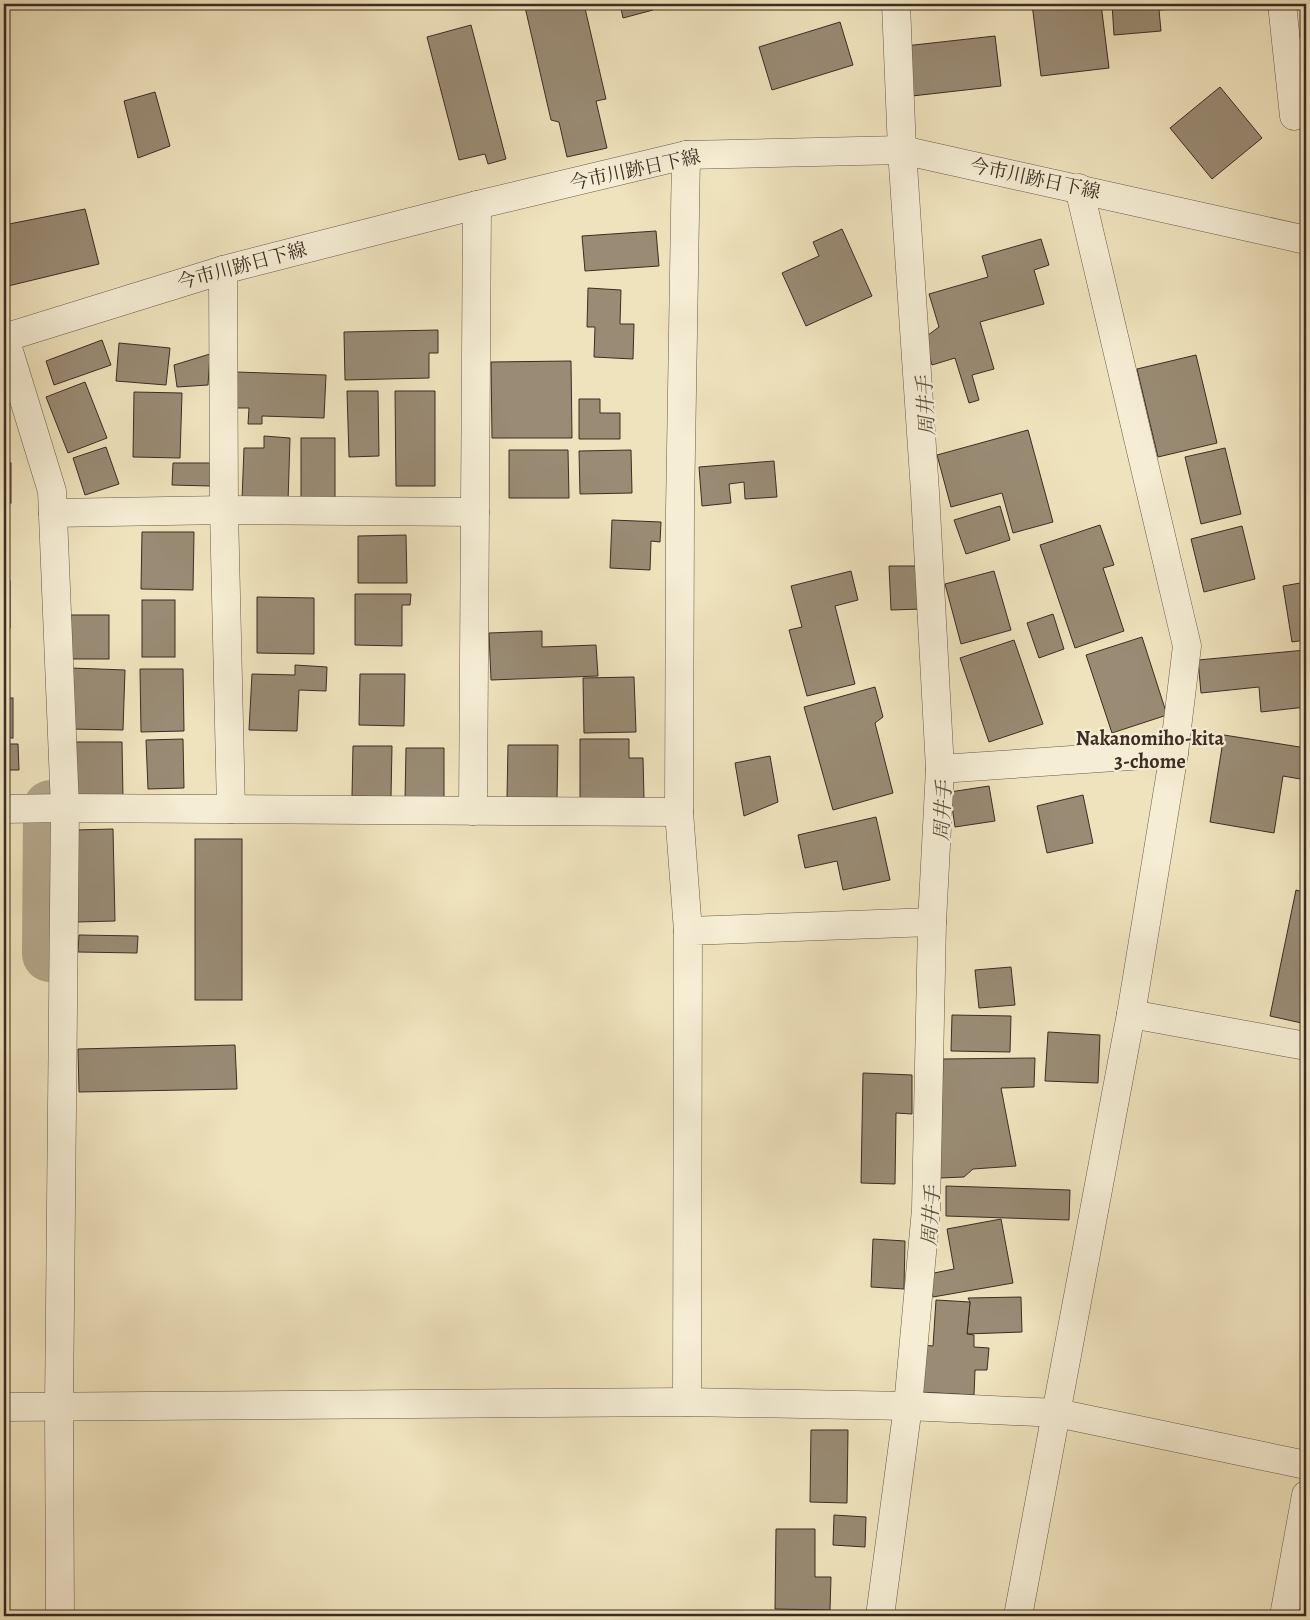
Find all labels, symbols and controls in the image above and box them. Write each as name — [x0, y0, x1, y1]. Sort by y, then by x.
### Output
street label: 今市川跡日下線 — [567, 143, 703, 197]
street label: 今市川跡日下線 — [967, 152, 1103, 206]
street label: 今市川跡日下線 — [174, 236, 310, 296]
water label: 周井手 — [911, 373, 941, 437]
district label: Nakanomiho-kita 3-chome — [1076, 725, 1225, 775]
water label: 周井手 — [928, 778, 958, 842]
water label: 周井手 — [915, 1183, 947, 1247]

